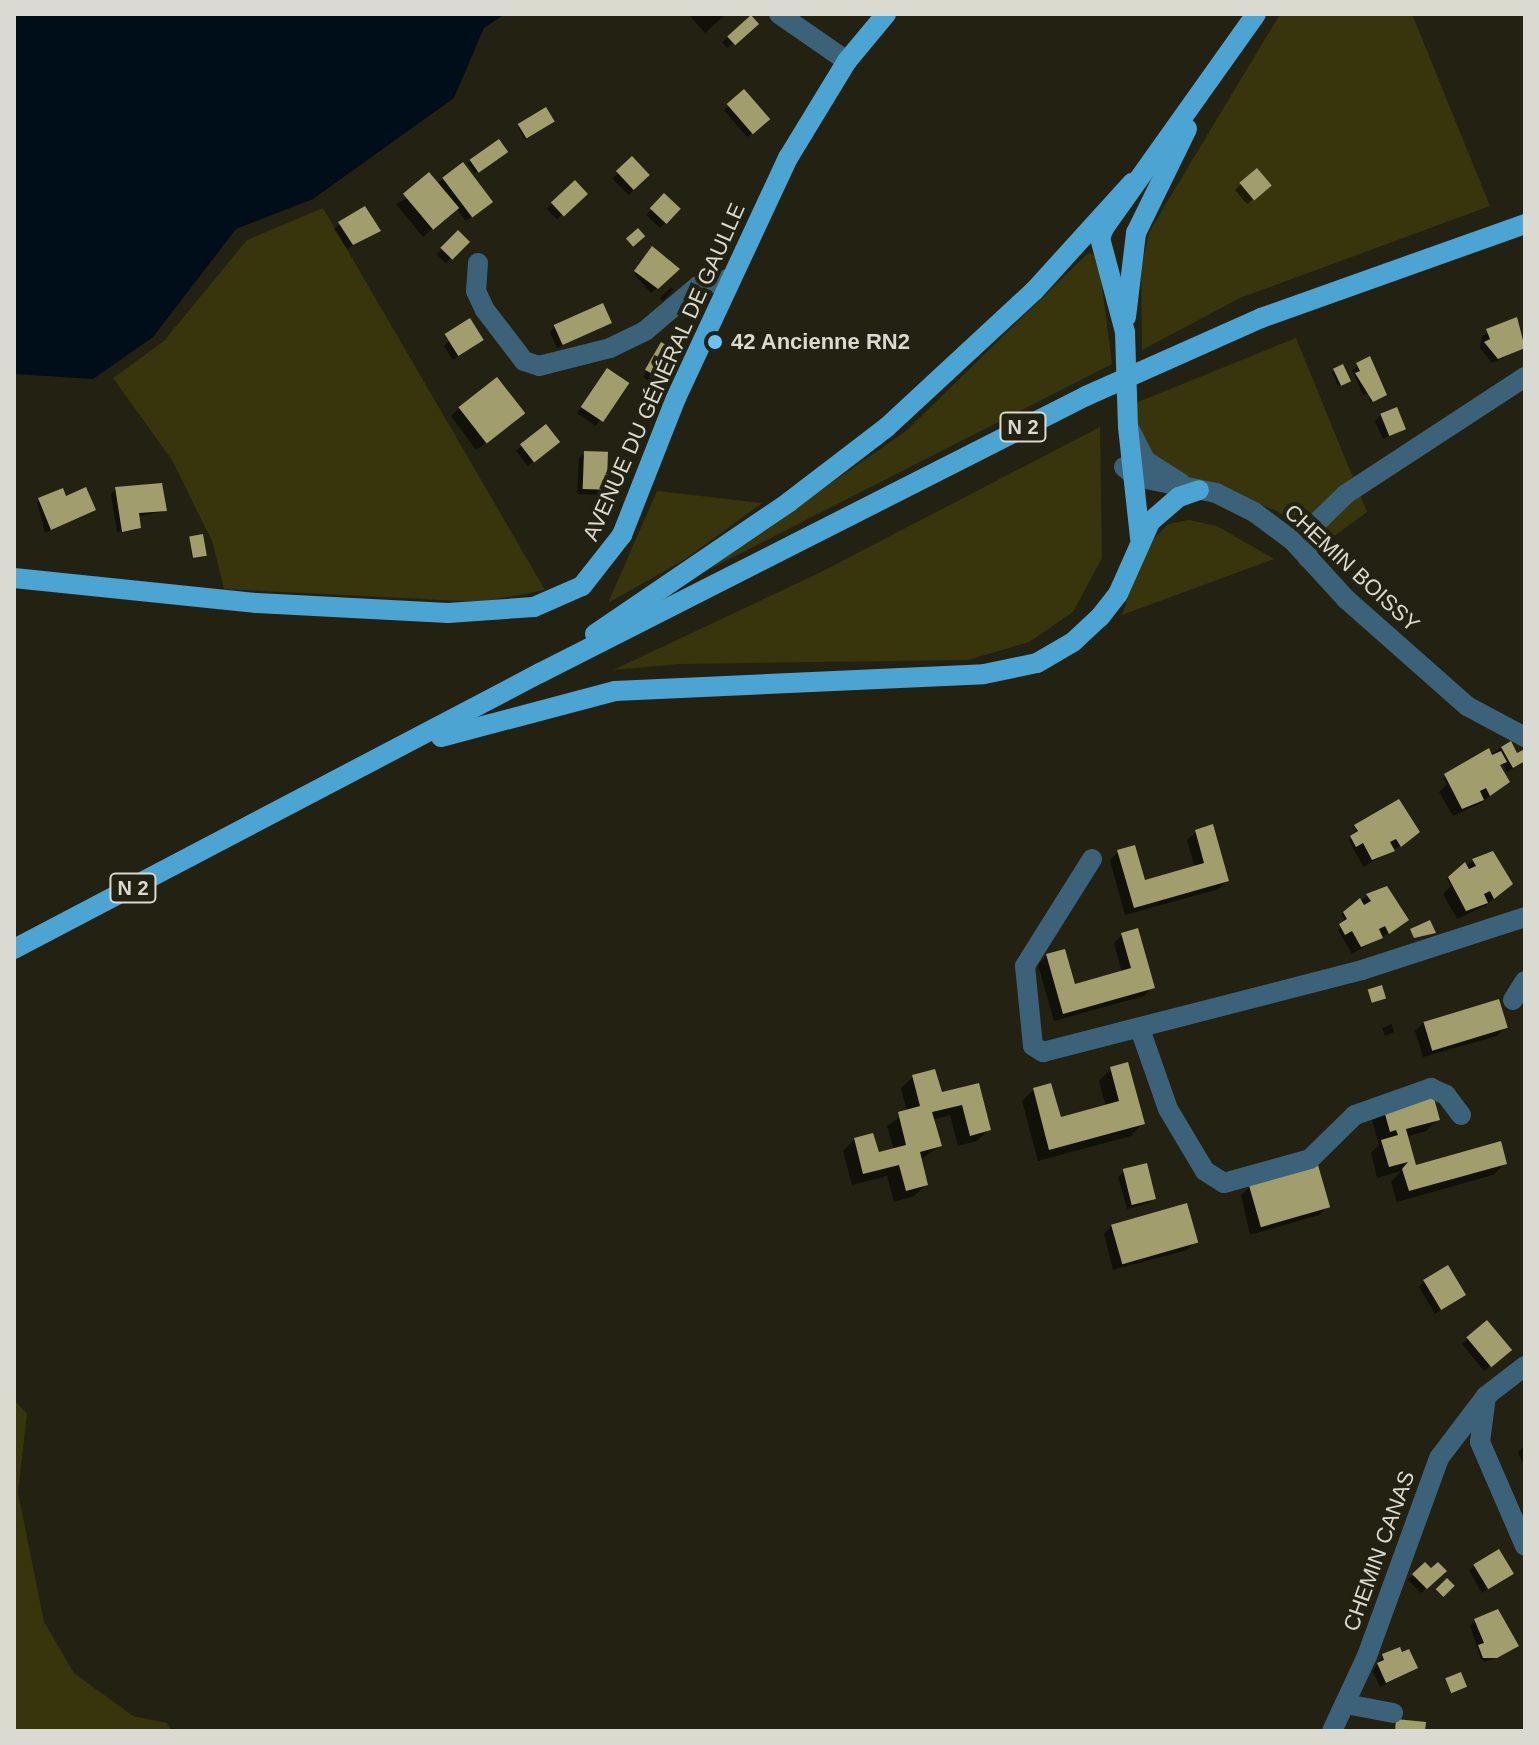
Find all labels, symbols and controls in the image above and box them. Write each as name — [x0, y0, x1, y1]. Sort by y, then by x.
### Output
street label: AVENUE DU GÉNÉRAL DE GAULLE — [577, 199, 751, 545]
place label: 42 Ancienne RN2 — [731, 329, 911, 355]
marker: 42 Ancienne RN2 — [706, 333, 724, 351]
road number: N 2 — [999, 411, 1047, 443]
street label: CHEMIN BOISSY — [1279, 499, 1425, 637]
road number: N 2 — [109, 872, 157, 904]
street label: CHEMIN CANAS — [1338, 1467, 1420, 1635]

